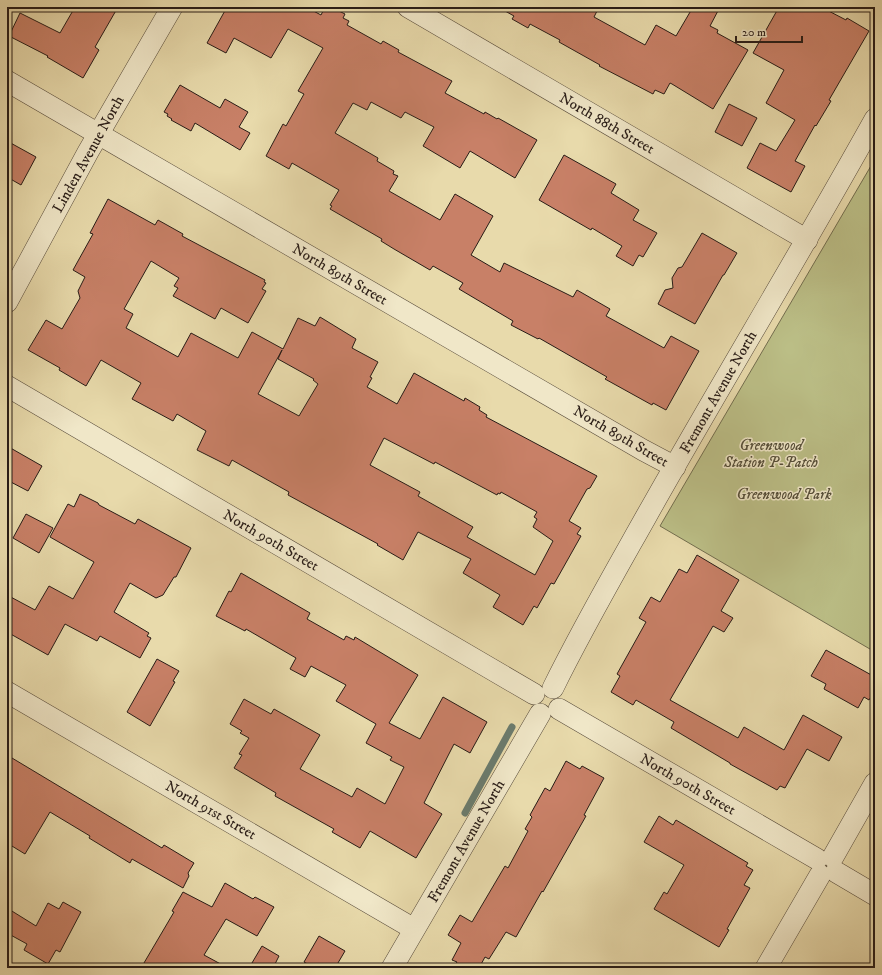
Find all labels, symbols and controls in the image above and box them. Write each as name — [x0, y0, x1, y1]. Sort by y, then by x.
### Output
scale bar — [736, 18, 802, 44]
text: 20 m — [742, 25, 766, 40]
street label: North 88th Street — [556, 88, 658, 159]
street label: Linden Avenue North — [48, 92, 129, 216]
street label: North 89th Street — [289, 239, 391, 310]
street label: Fremont Avenue North — [676, 327, 761, 457]
street label: North 89th Street — [570, 401, 672, 472]
park label: Greenwood Station P-Patch — [723, 436, 818, 472]
park label: Greenwood Park — [736, 485, 832, 504]
street label: North 90th Street — [219, 505, 322, 576]
street label: North 90th Street — [636, 749, 739, 820]
street label: Fremont Avenue North — [424, 776, 509, 906]
street label: North 91st Street — [162, 777, 260, 844]

